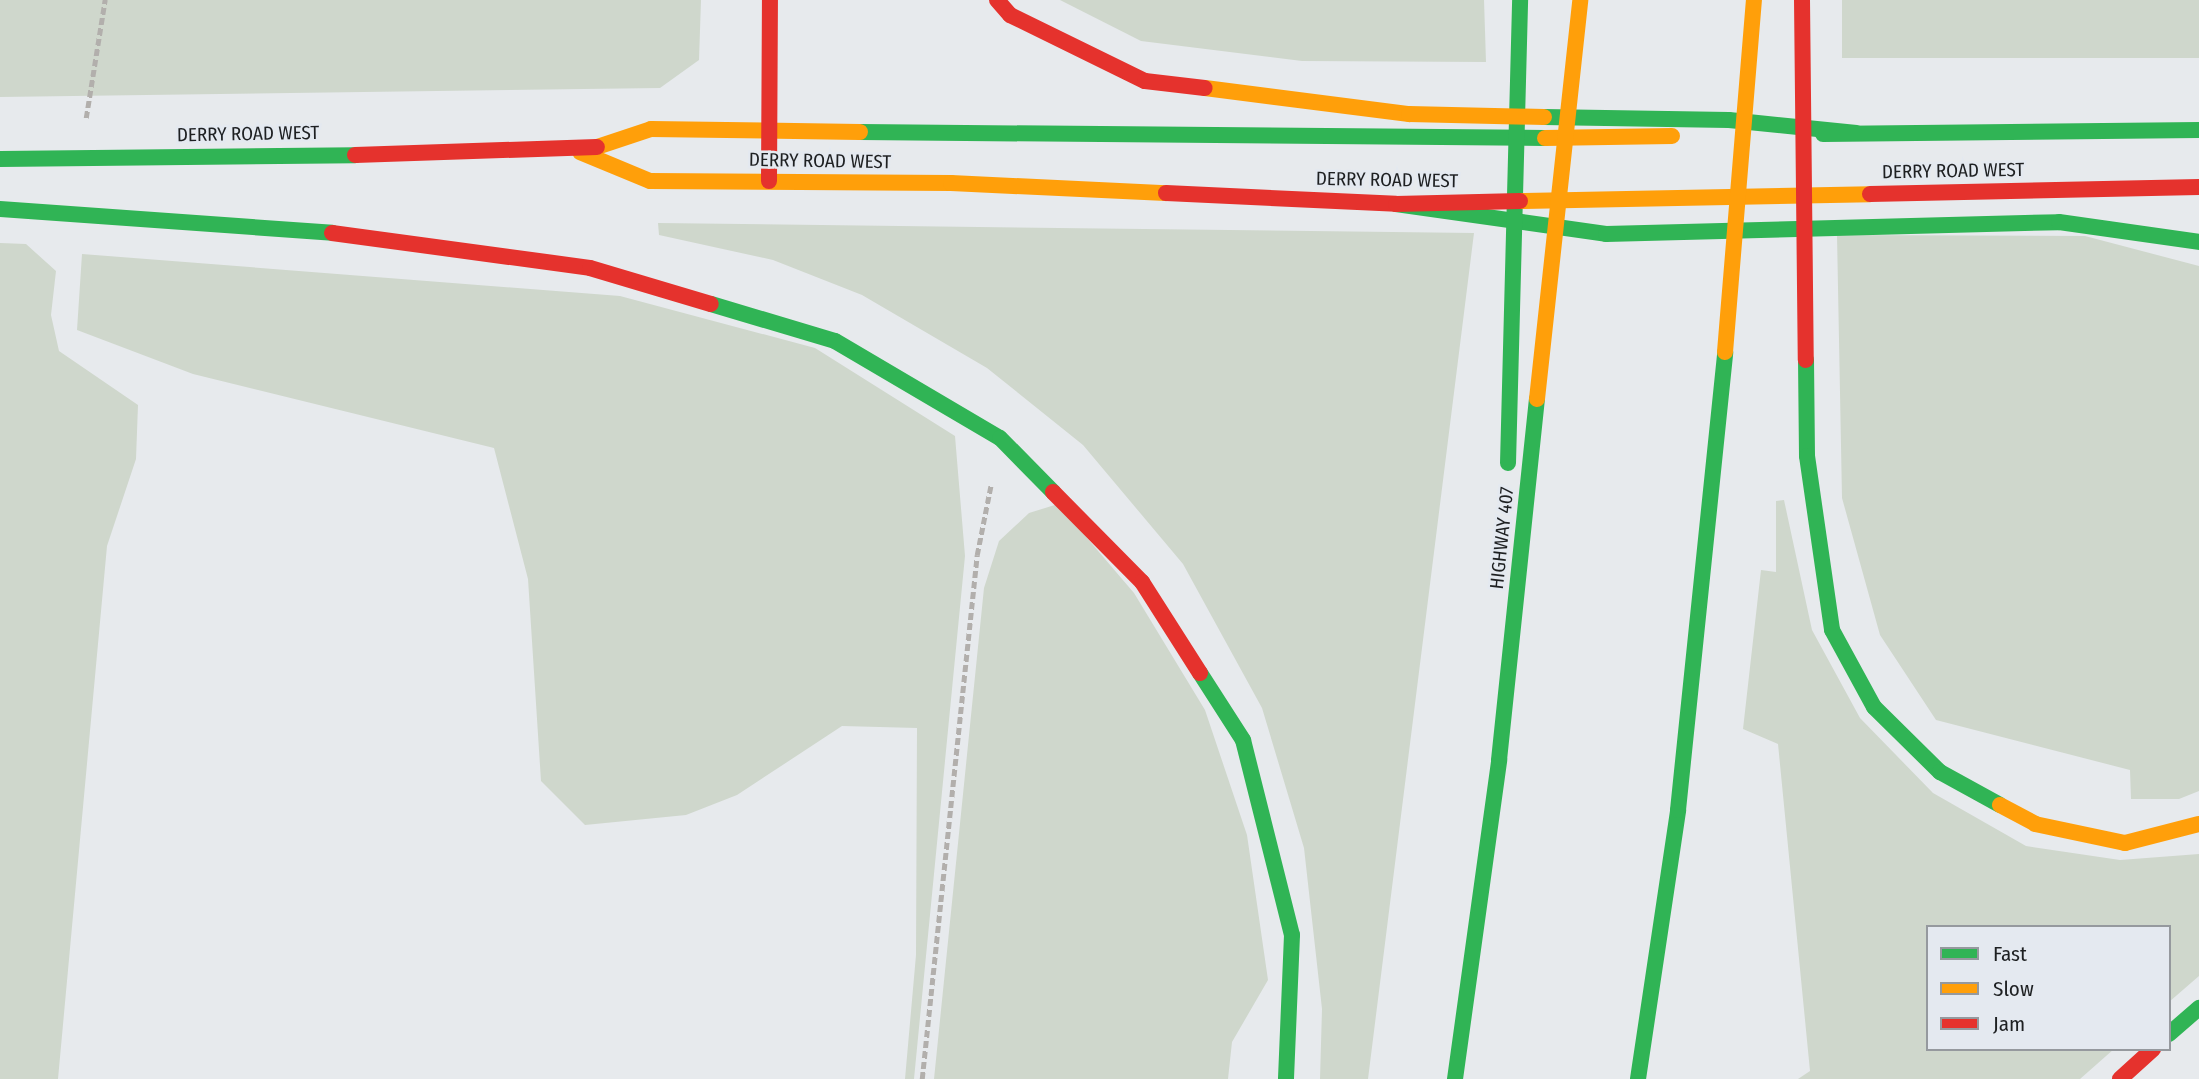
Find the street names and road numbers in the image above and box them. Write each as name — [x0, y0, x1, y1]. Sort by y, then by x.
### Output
street label: DERRY ROAD WEST — [177, 121, 319, 147]
street label: DERRY ROAD WEST — [749, 148, 891, 174]
street label: DERRY ROAD WEST — [1882, 158, 2024, 184]
street label: DERRY ROAD WEST — [1316, 167, 1458, 193]
street label: HIGHWAY 407 — [1485, 486, 1519, 590]

